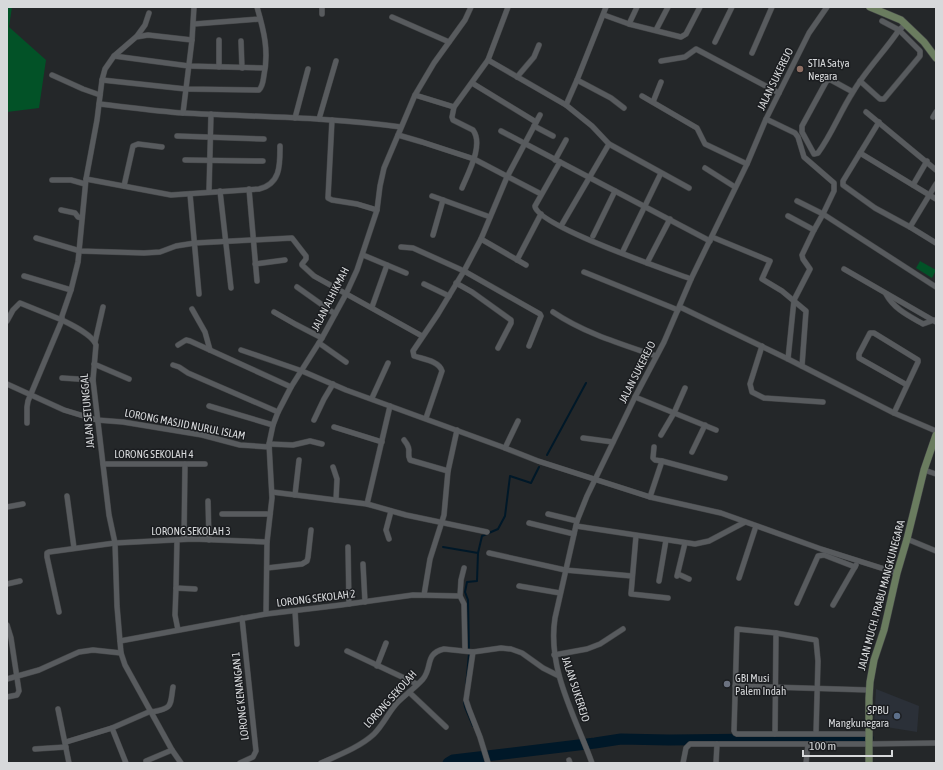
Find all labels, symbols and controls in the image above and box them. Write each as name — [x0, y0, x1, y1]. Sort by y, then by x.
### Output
street label: JALAN SUKEREJO — [755, 46, 795, 112]
place label: STIA Satya Negara — [808, 57, 850, 82]
marker: STIA Satya Negara — [795, 64, 805, 74]
street label: JALAN ALHIKMAH — [309, 265, 351, 333]
street label: JALAN SUKEREJO — [616, 339, 658, 405]
street label: JALAN SETUNGGAL — [78, 372, 96, 449]
street label: LORONG MASJID NURUL ISLAM — [124, 406, 246, 442]
street label: LORONG SEKOLAH 4 — [114, 448, 194, 460]
street label: JALAN MUCH. PRABU MANGKUNEGARA — [855, 518, 907, 671]
street label: LORONG SEKOLAH 3 — [151, 525, 231, 537]
street label: LORONG SEKOLAH 2 — [276, 587, 356, 609]
street label: LORONG KENANGAN 1 — [229, 651, 251, 741]
street label: JALAN SUKEREJO — [560, 655, 592, 723]
street label: LORONG SEKOLAH — [361, 668, 419, 730]
place label: GBI Musi Palem Indah — [735, 672, 786, 697]
marker: GBI Musi Palem Indah — [722, 679, 732, 689]
place label: SPBU Mangkunegara — [828, 704, 889, 729]
marker: SPBU Mangkunegara — [892, 711, 902, 721]
scale bar — [803, 732, 892, 758]
text: 100 m — [809, 739, 836, 753]

